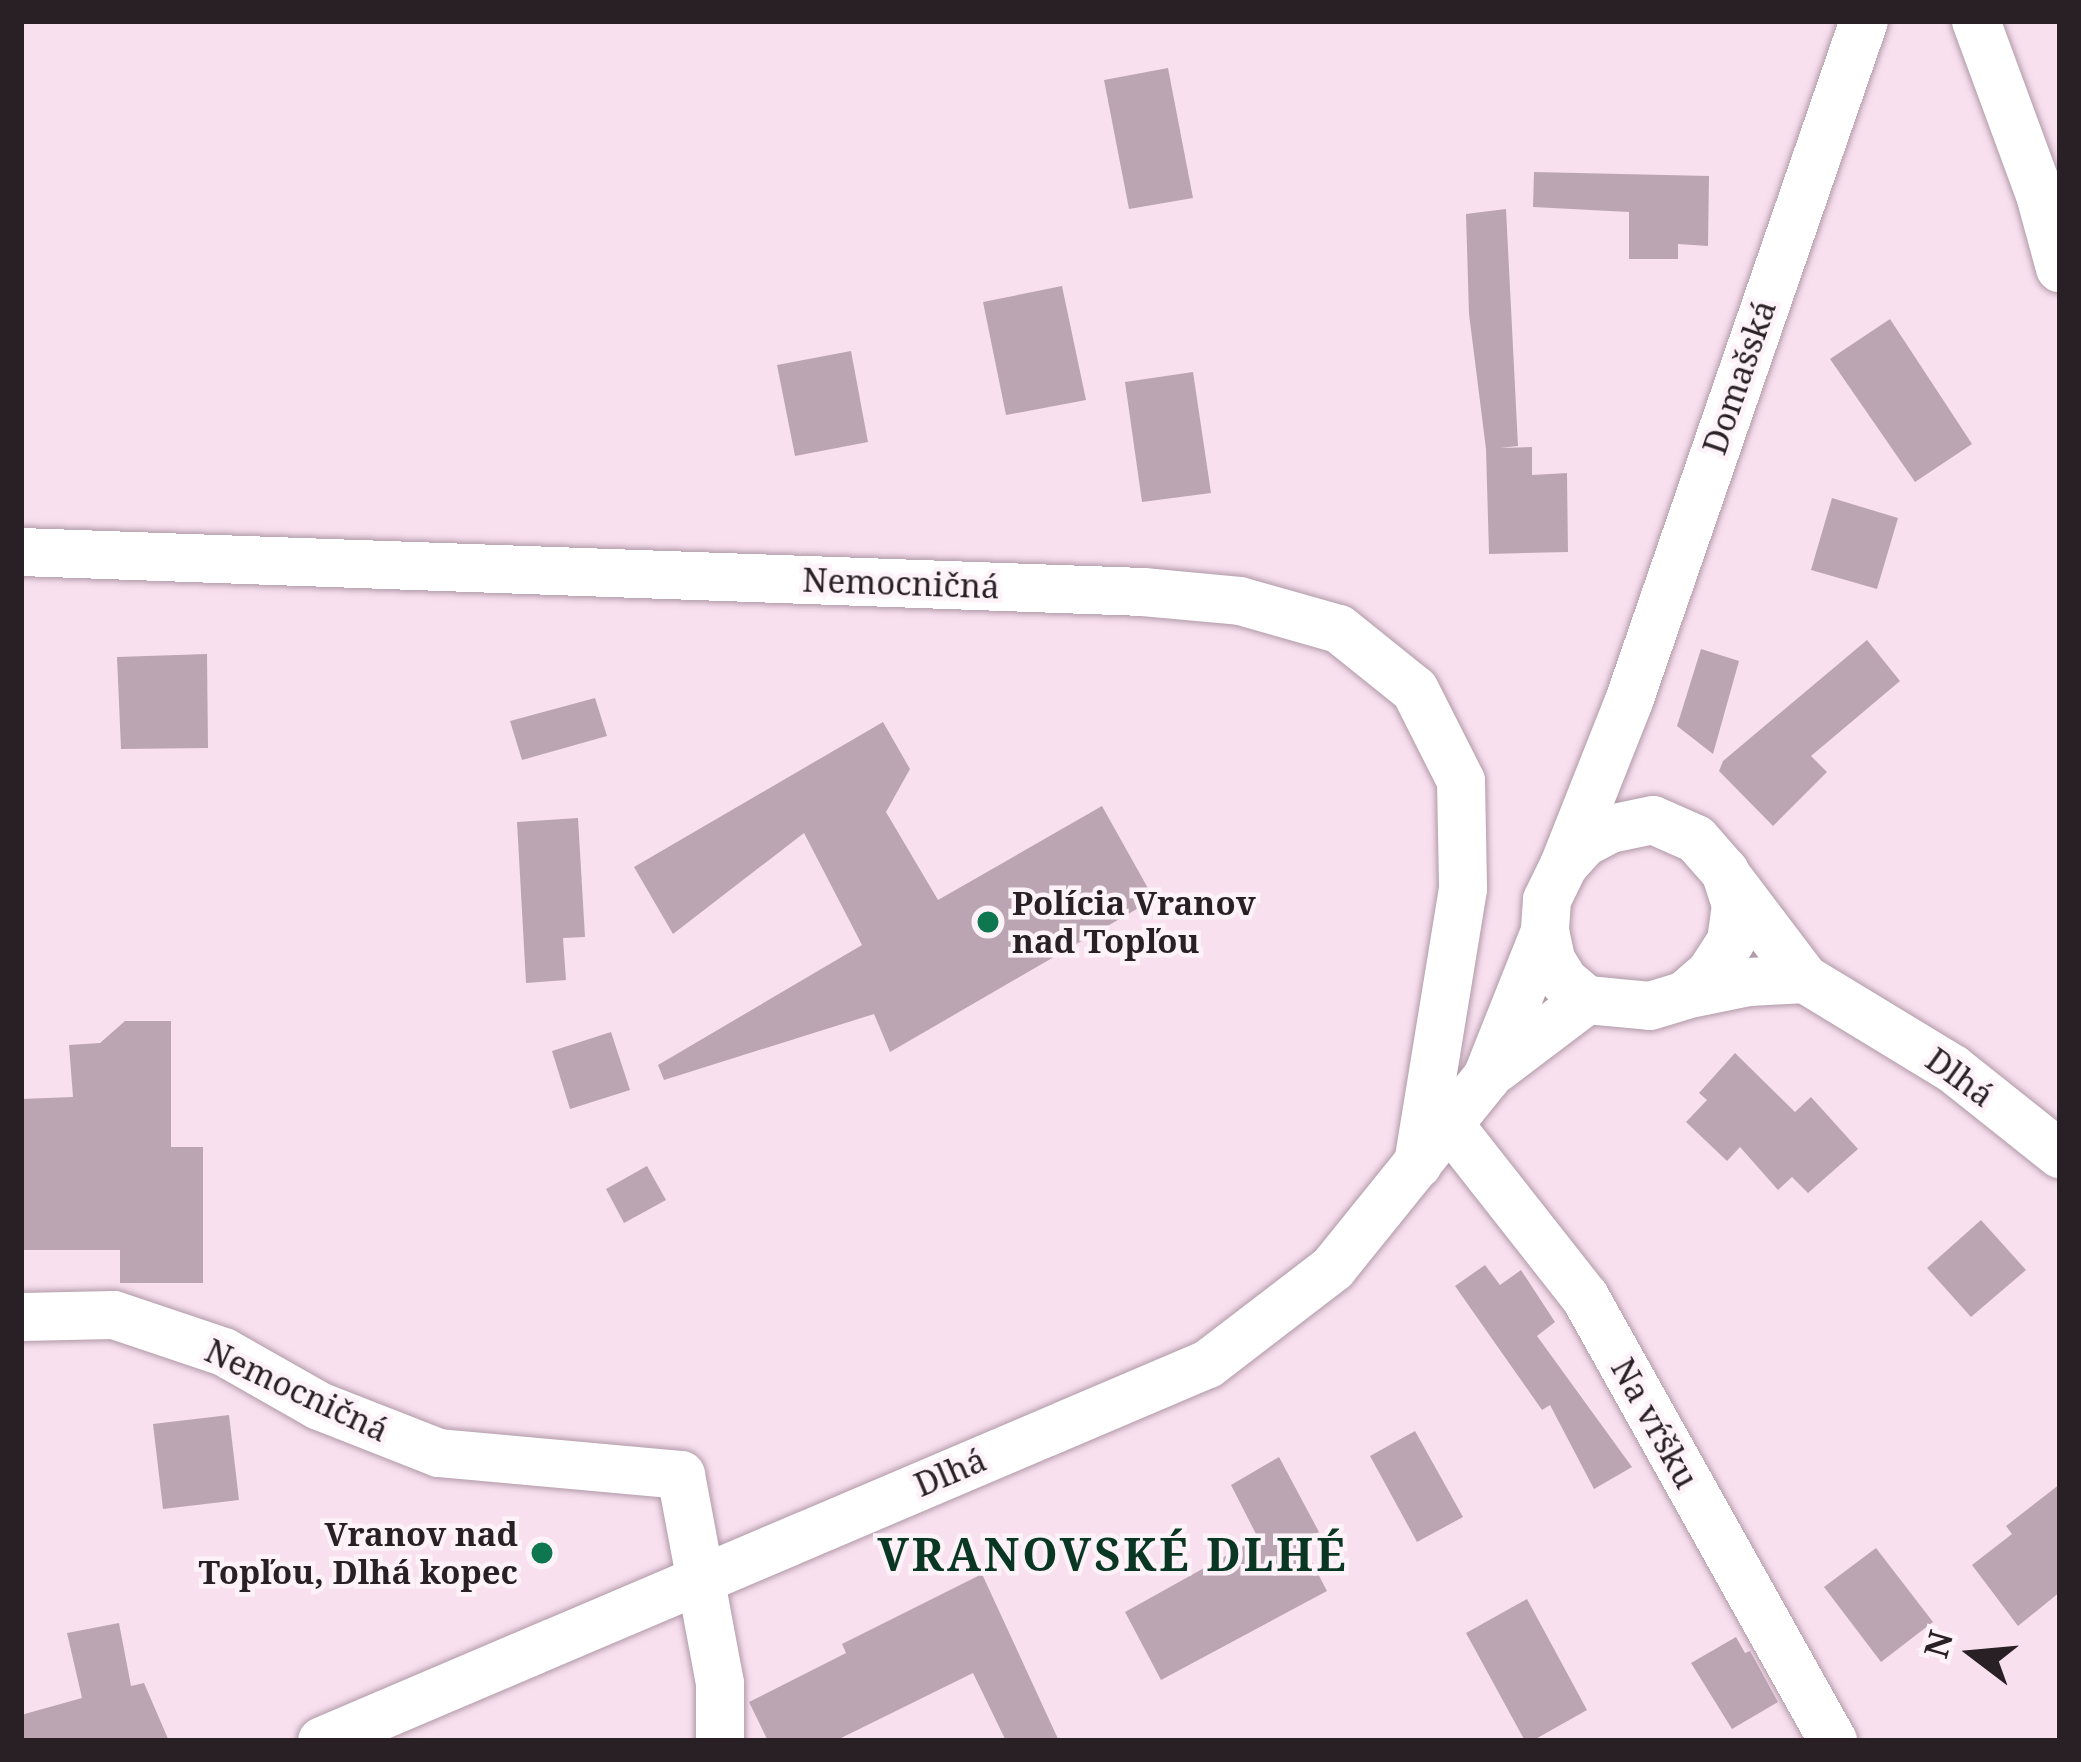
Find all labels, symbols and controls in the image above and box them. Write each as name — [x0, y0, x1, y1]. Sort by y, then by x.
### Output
street label: Domašská — [1694, 295, 1784, 459]
street label: Nemocničná — [802, 560, 1000, 606]
place label: Polícia Vranov nad Topľou — [1012, 883, 1256, 961]
marker: Polícia Vranov nad Topľou — [975, 909, 1001, 935]
street label: Dlhá — [1919, 1039, 2001, 1115]
street label: Nemocničná — [199, 1330, 395, 1450]
street label: Na vŕšku — [1603, 1351, 1707, 1495]
street label: Dlhá — [908, 1439, 992, 1505]
place label: Vranov nad Topľou, Dlhá kopec — [199, 1514, 518, 1592]
district label: VRANOVSKÉ DLHÉ — [877, 1527, 1349, 1581]
marker: Vranov nad Topľou, Dlhá kopec — [529, 1540, 555, 1566]
north arrow — [1913, 1594, 2033, 1714]
text: N — [1913, 1625, 1963, 1663]

